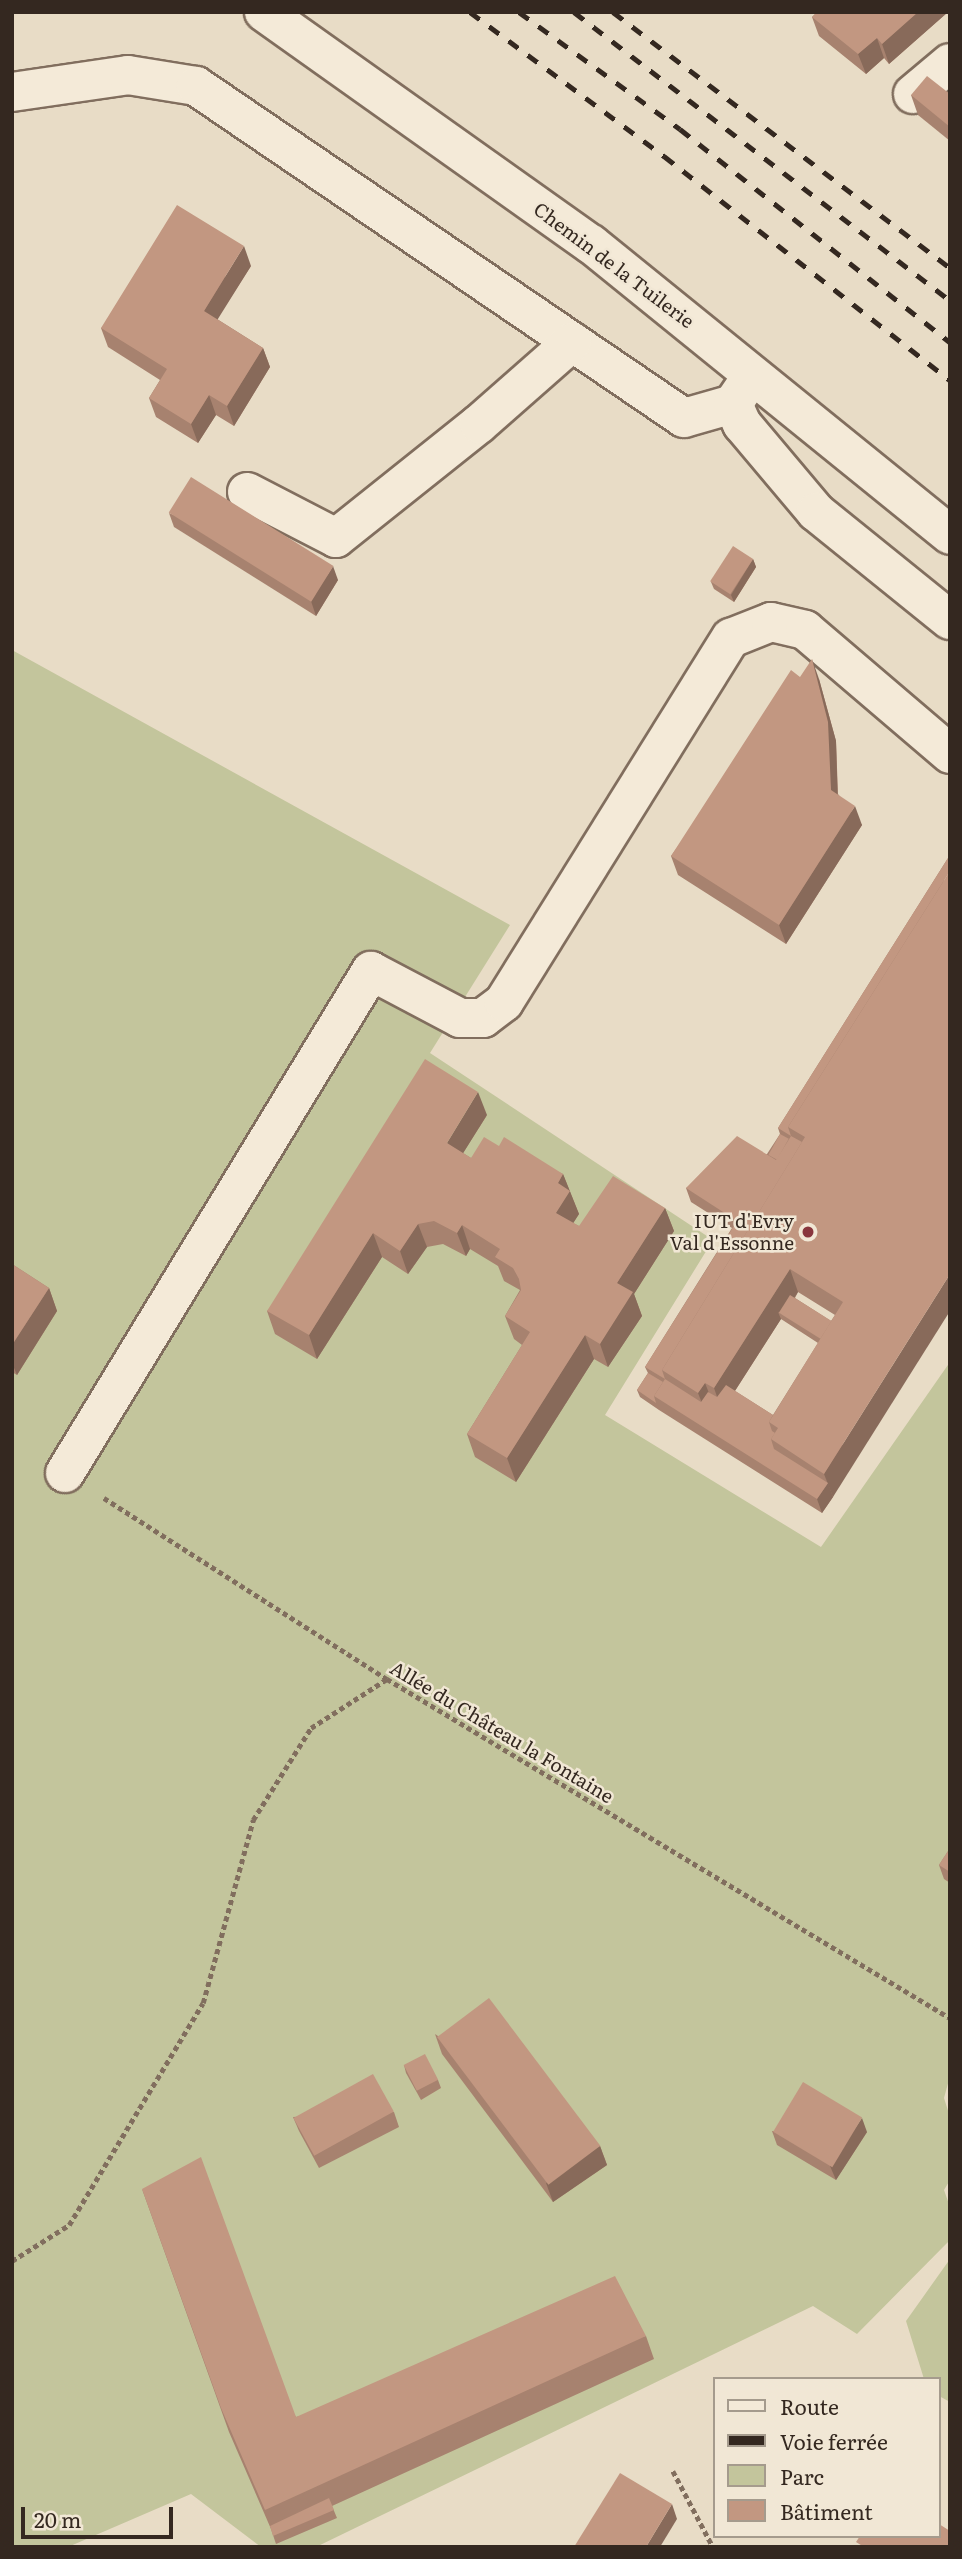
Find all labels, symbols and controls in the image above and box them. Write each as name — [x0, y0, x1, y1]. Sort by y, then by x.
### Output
street label: Chemin de la Tuilerie — [529, 197, 699, 333]
place label: IUT d'Evry Val d'Essonne — [670, 1210, 794, 1254]
marker: IUT d'Evry Val d'Essonne — [800, 1224, 816, 1240]
street label: Allée du Château la Fontaine — [386, 1656, 618, 1808]
legend — [713, 2377, 941, 2538]
text: Route — [780, 2390, 839, 2421]
text: Voie ferrée — [780, 2425, 888, 2456]
text: Parc — [780, 2460, 824, 2491]
scale bar — [24, 2492, 177, 2536]
text: Bâtiment — [780, 2495, 873, 2526]
text: 20 m — [34, 2503, 81, 2534]

